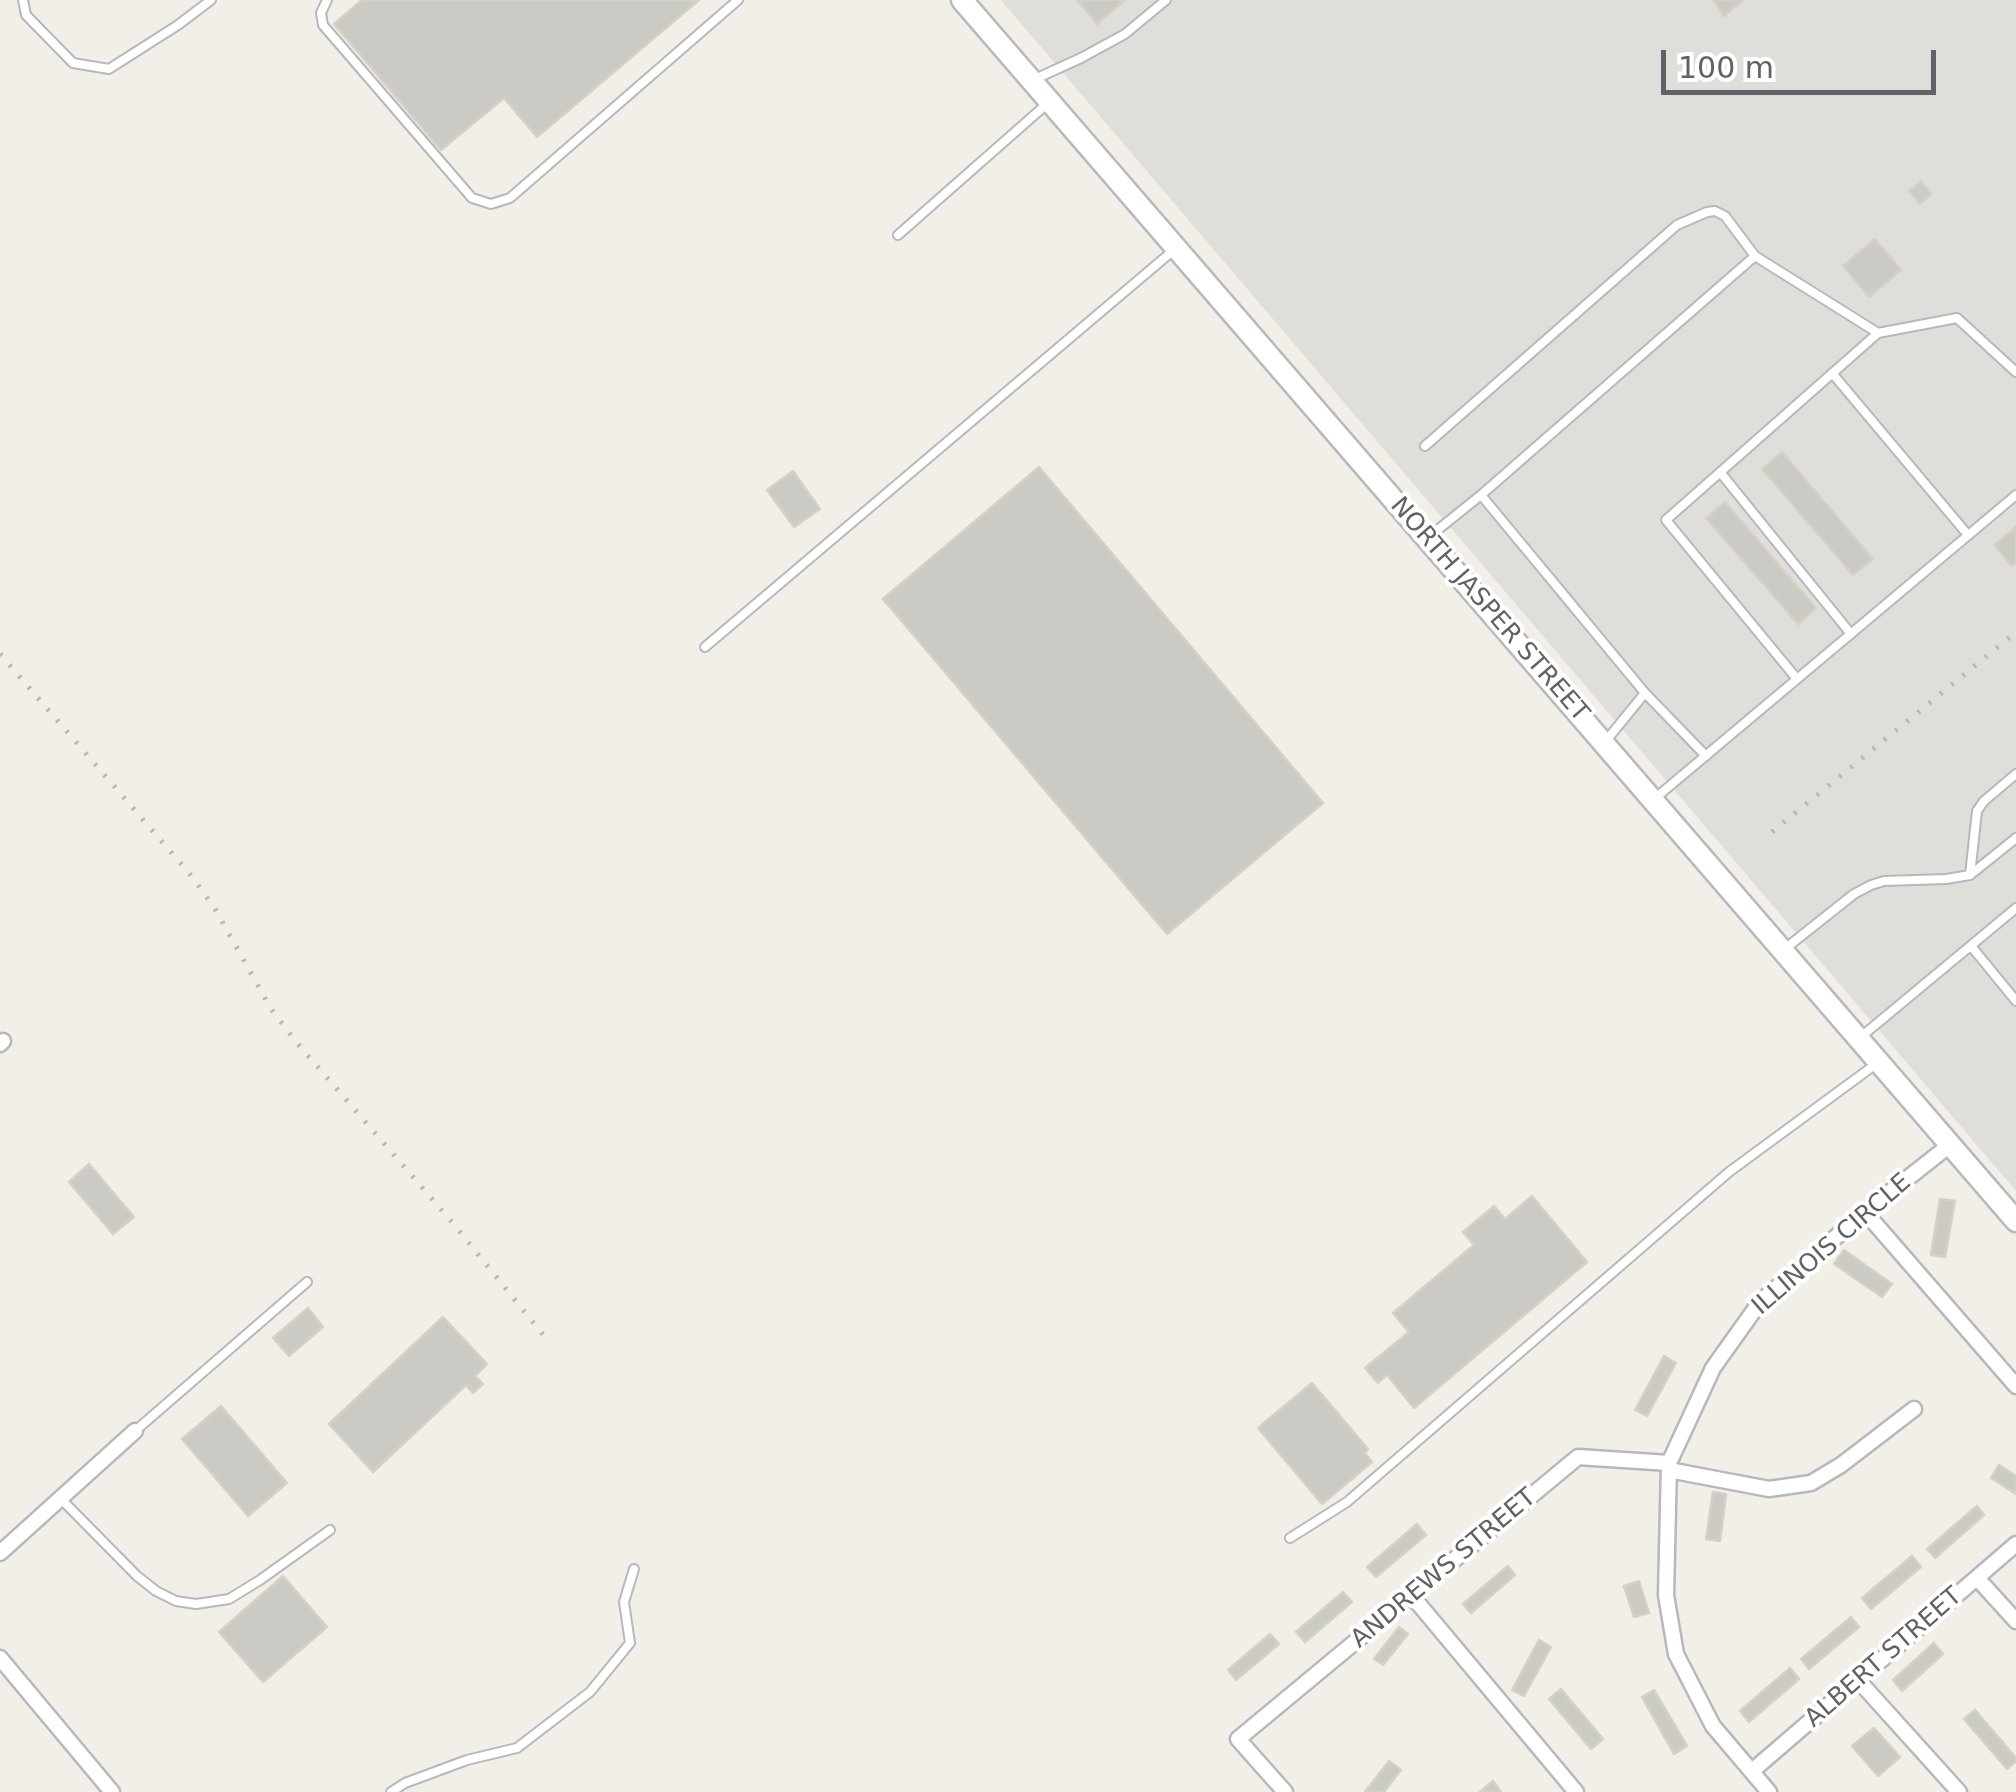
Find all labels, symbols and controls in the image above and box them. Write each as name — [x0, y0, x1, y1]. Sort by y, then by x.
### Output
scale bar — [1666, 30, 1941, 92]
text: 100 m — [1678, 50, 1774, 85]
street label: NORTH JASPER STREET — [1383, 492, 1595, 728]
street label: ILLINOIS CIRCLE — [1747, 1168, 1917, 1322]
street label: ANDREWS STREET — [1345, 1483, 1543, 1655]
street label: ALBERT STREET — [1799, 1582, 1969, 1734]

